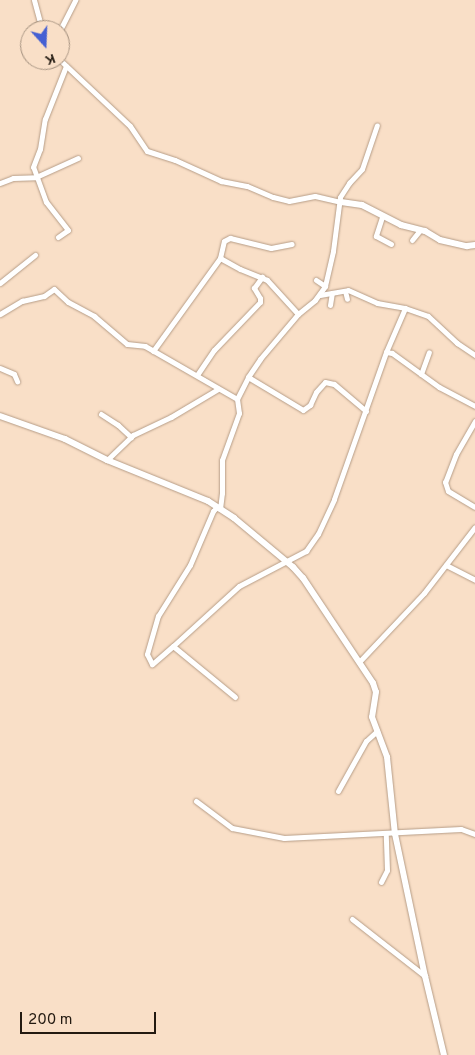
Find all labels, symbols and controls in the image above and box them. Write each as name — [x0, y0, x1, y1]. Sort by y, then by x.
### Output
north arrow — [20, 20, 70, 70]
text: K — [42, 49, 58, 68]
scale bar — [22, 1002, 159, 1034]
text: 200 m — [28, 1011, 73, 1030]

